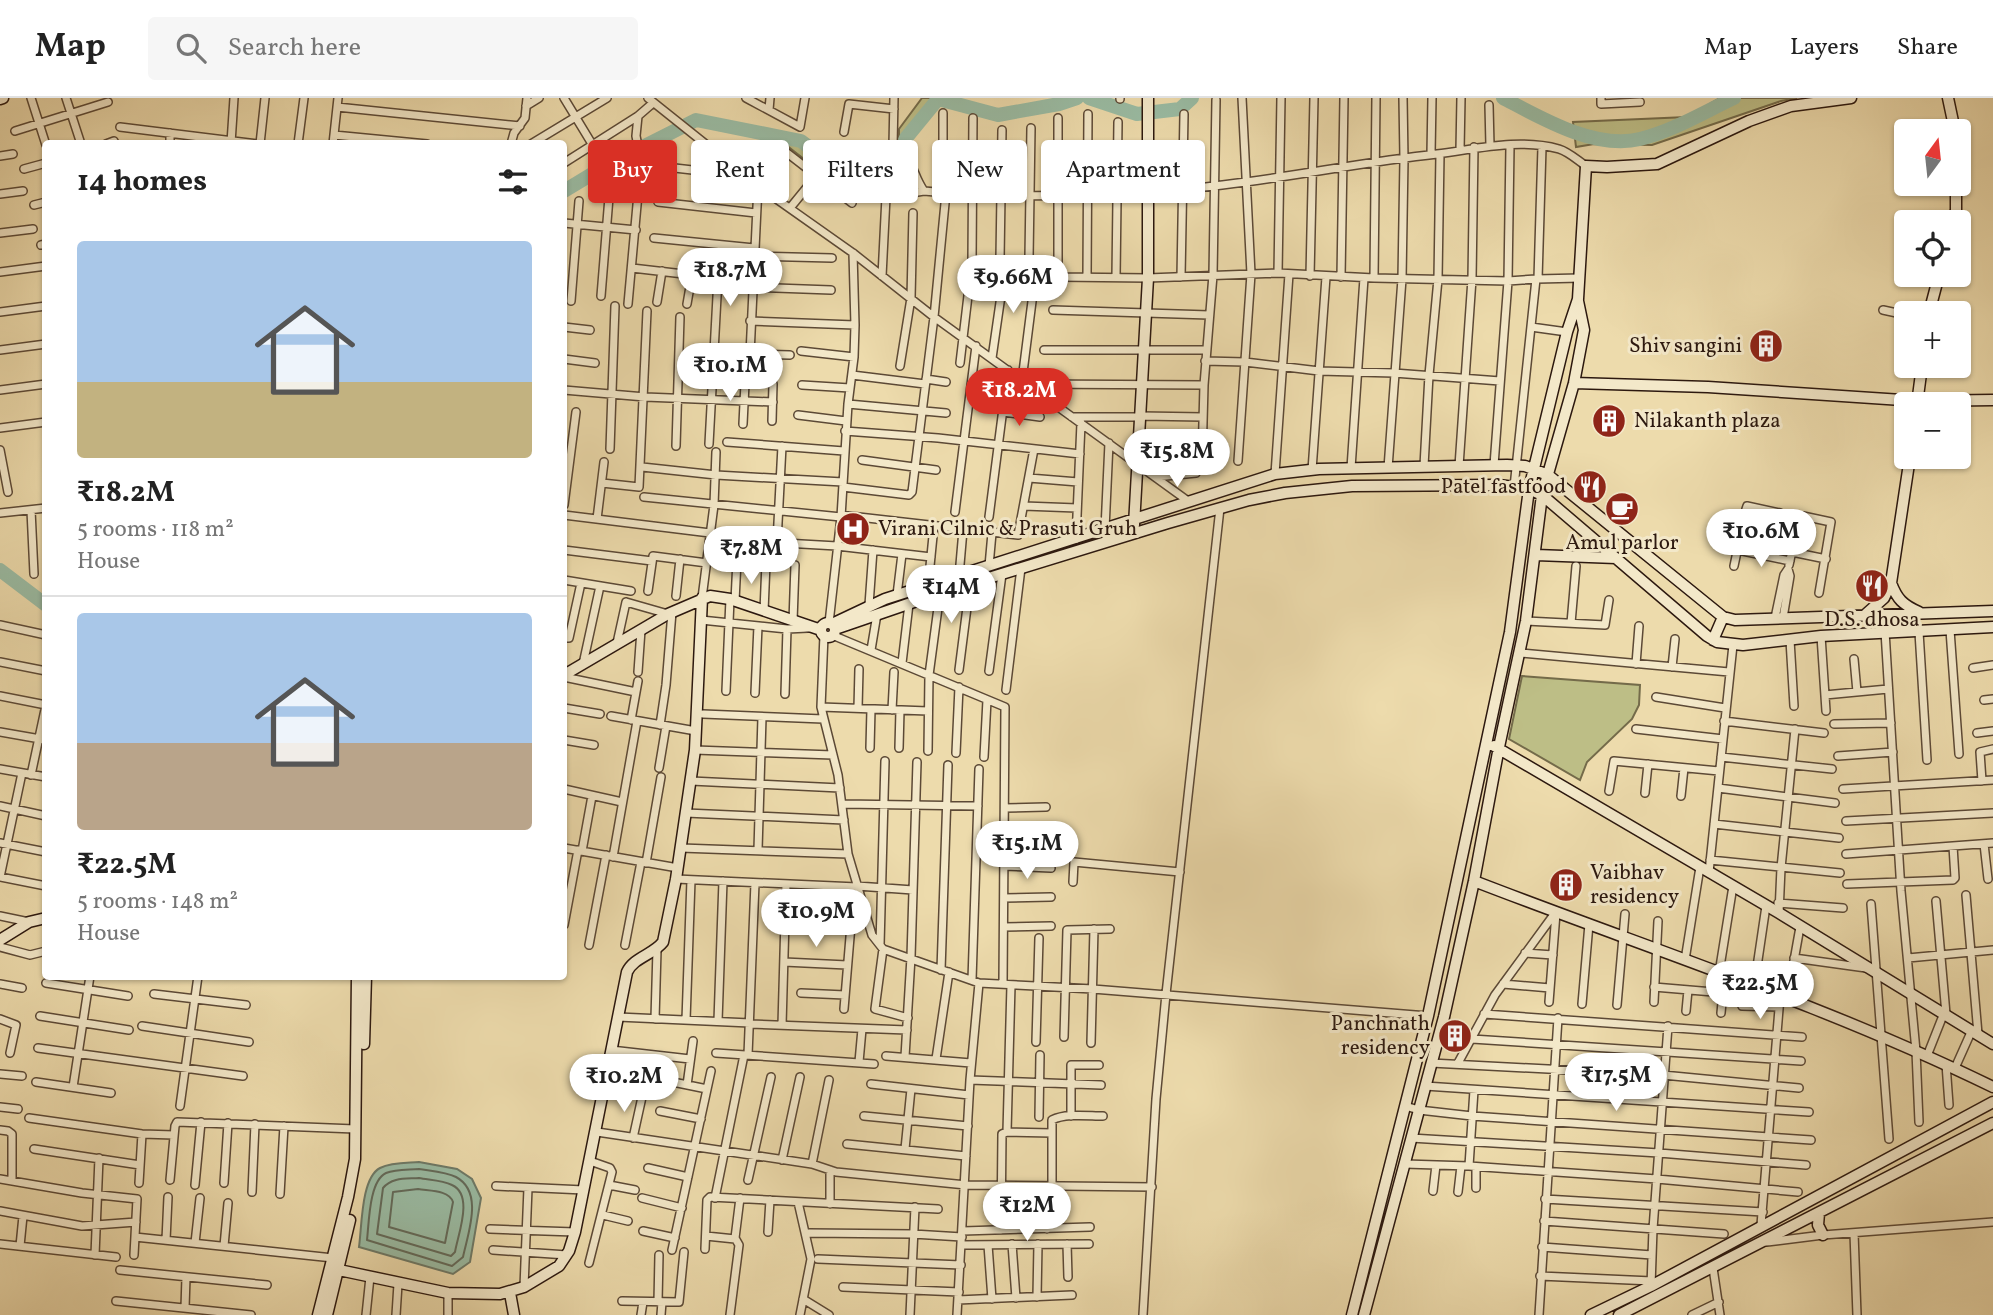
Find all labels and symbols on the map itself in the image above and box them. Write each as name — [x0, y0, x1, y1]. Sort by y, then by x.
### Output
north arrow — [1894, 119, 1970, 196]
pin: ₹18.7M — [673, 248, 787, 308]
pin: ₹9.66M — [956, 256, 1070, 315]
building icon: Shiv sangini — [1747, 327, 1785, 365]
place label: Shiv sangini — [1629, 332, 1742, 361]
pin: ₹10.1M — [673, 344, 787, 403]
pin: ₹18.2M — [962, 368, 1076, 428]
building icon: Nilakanth plaza — [1590, 402, 1628, 440]
place label: Nilakanth plaza — [1634, 407, 1781, 436]
pin: ₹15.8M — [1120, 430, 1234, 489]
restaurant icon: Patel fastfood — [1571, 468, 1609, 506]
place label: Patel fastfood — [1441, 473, 1566, 502]
cafe icon: Amul parlor — [1603, 490, 1641, 528]
hospital icon: Virani Cilnic & Prasuti Gruh — [834, 510, 872, 548]
pin: ₹10.6M — [1704, 510, 1818, 569]
place label: Virani Cilnic & Prasuti Gruh — [878, 515, 1137, 544]
pin: ₹7.8M — [702, 526, 800, 586]
place label: Amul parlor — [1565, 529, 1679, 558]
pin: ₹14M — [910, 566, 992, 625]
restaurant icon: D.S. dhosa — [1853, 567, 1891, 605]
place label: D.S. dhosa — [1824, 606, 1920, 635]
pin: ₹15.1M — [970, 822, 1084, 881]
place label: Vaibhav residency — [1590, 859, 1680, 912]
building icon: Vaibhav residency — [1547, 866, 1585, 904]
pin: ₹10.9M — [759, 890, 873, 949]
pin: ₹22.5M — [1703, 962, 1817, 1021]
place label: Panchnath residency — [1331, 1010, 1431, 1063]
building icon: Panchnath residency — [1436, 1017, 1474, 1055]
pin: ₹10.2M — [567, 1054, 681, 1114]
pin: ₹17.5M — [1559, 1054, 1673, 1113]
pin: ₹12M — [986, 1184, 1068, 1243]

